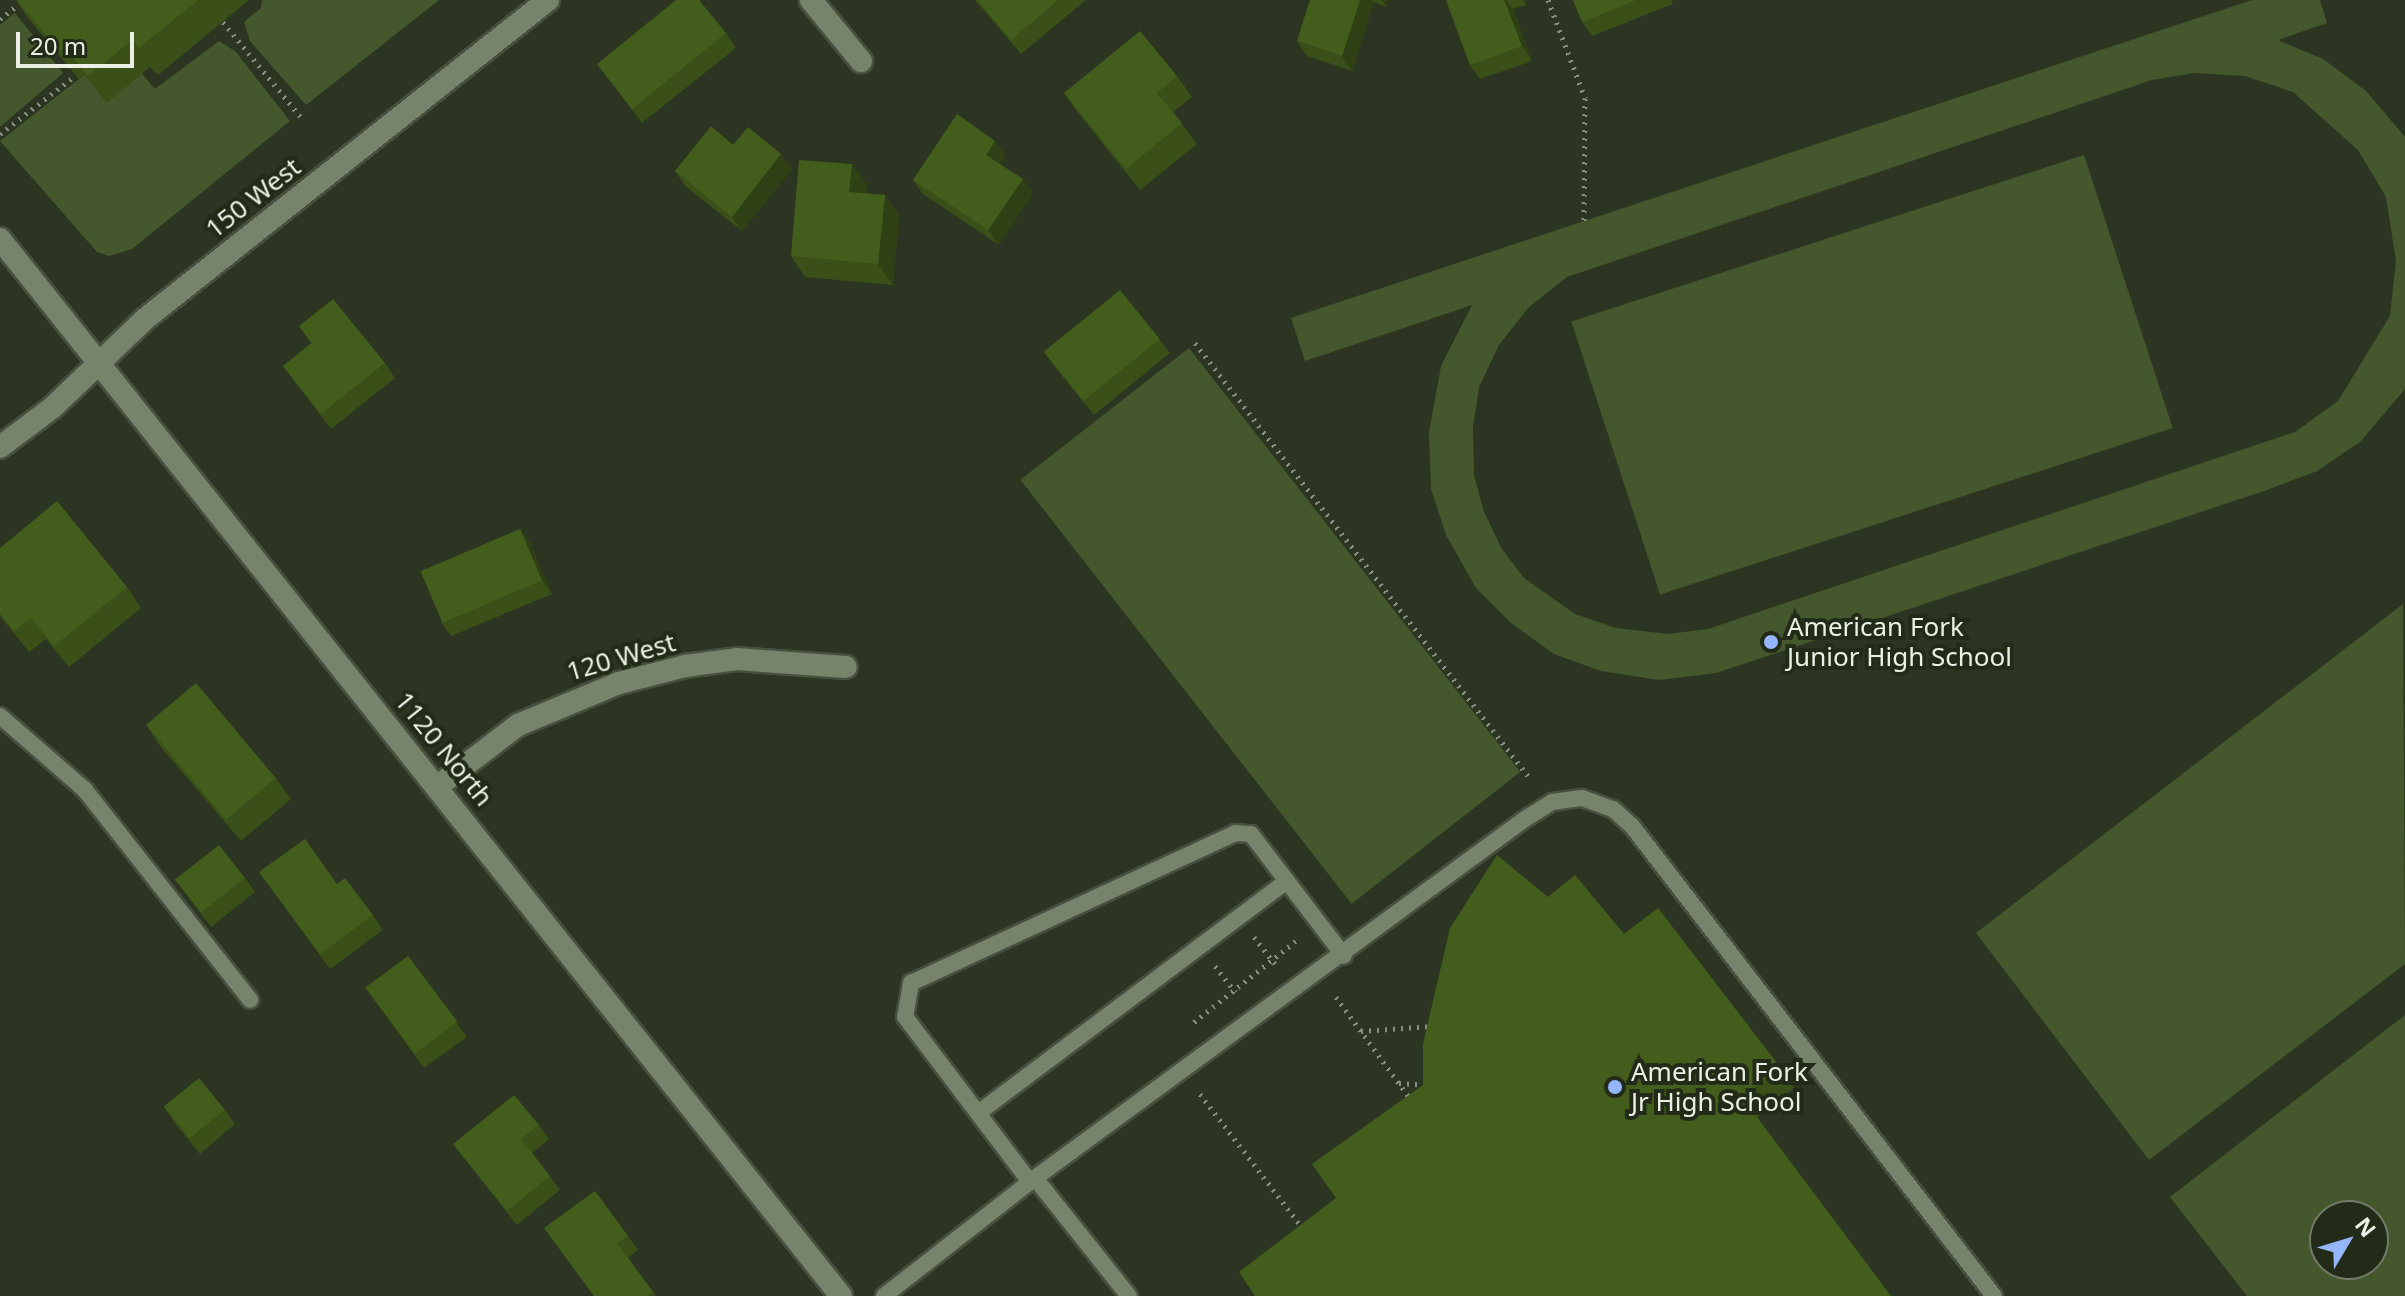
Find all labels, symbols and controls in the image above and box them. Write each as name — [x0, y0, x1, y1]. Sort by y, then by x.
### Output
scale bar — [20, 16, 138, 66]
text: 20 m — [30, 29, 86, 62]
street label: 150 West — [199, 151, 307, 245]
place label: American Fork Junior High School — [1787, 611, 2012, 672]
street label: 120 West — [563, 627, 679, 687]
marker: American Fork Junior High School — [1762, 633, 1780, 651]
street label: 1120 North — [388, 686, 500, 812]
place label: American Fork Jr High School — [1631, 1056, 1808, 1118]
marker: American Fork Jr High School — [1606, 1078, 1624, 1096]
north arrow — [2309, 1200, 2389, 1280]
text: N — [2349, 1210, 2384, 1243]

